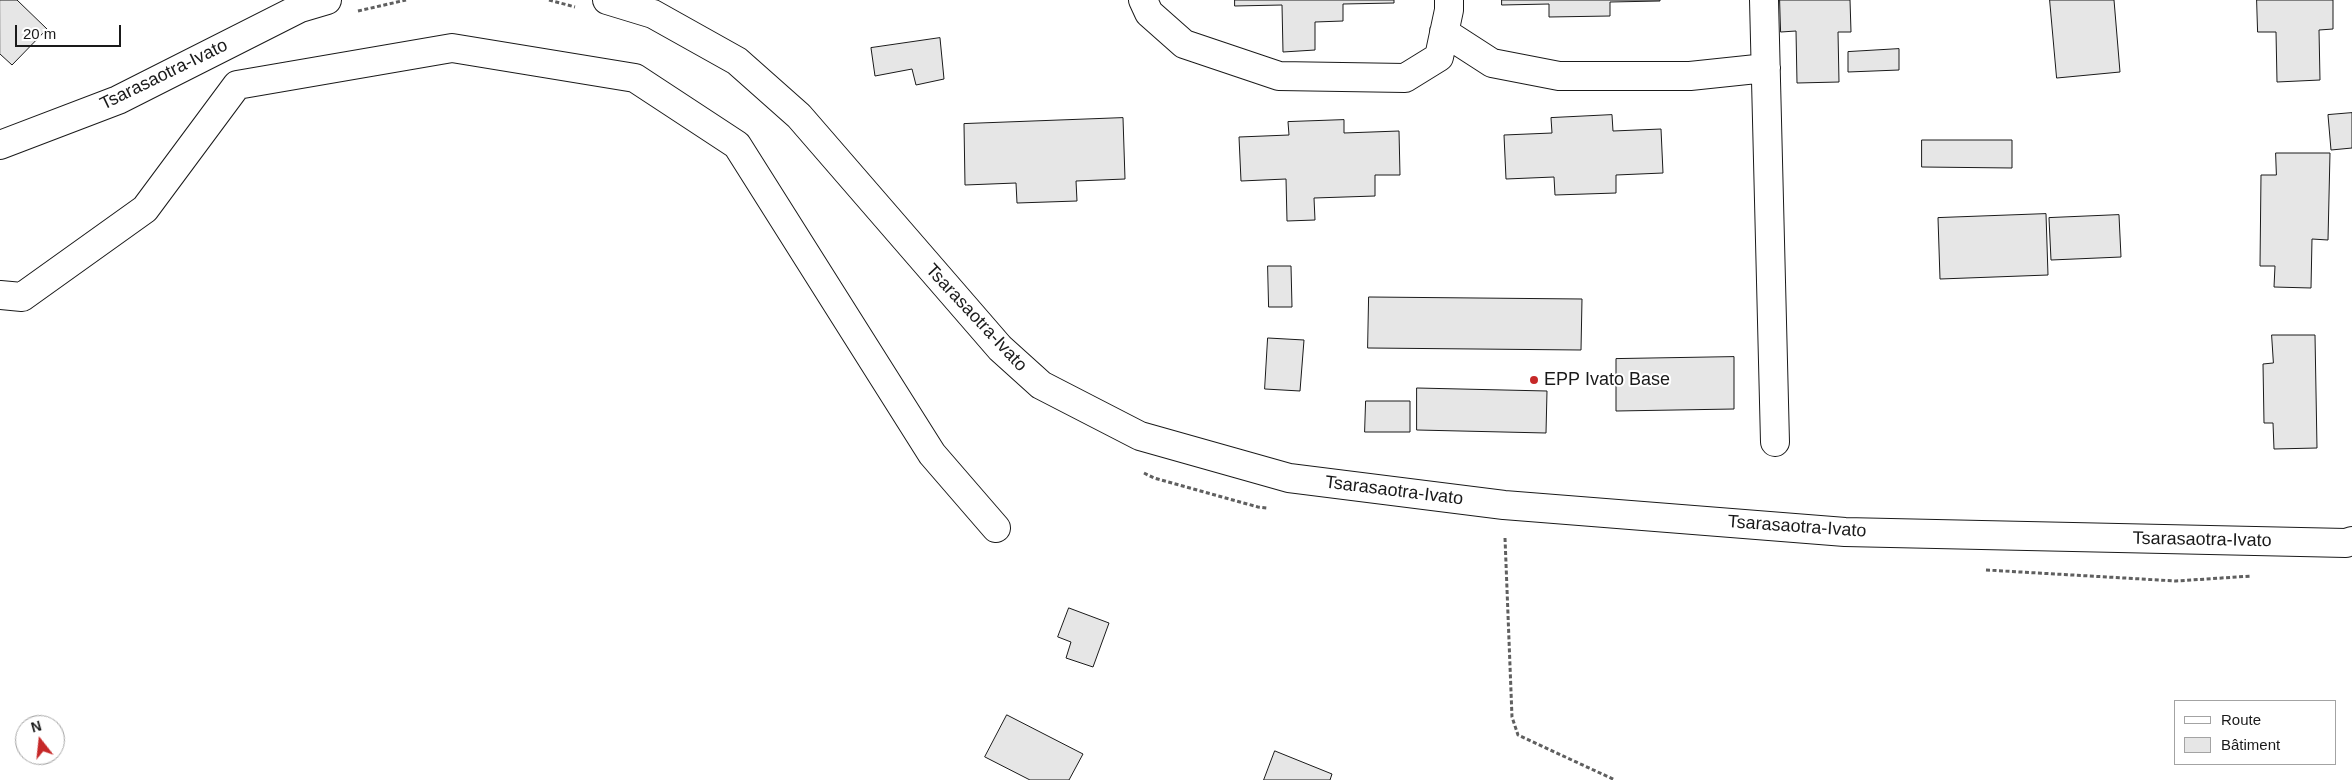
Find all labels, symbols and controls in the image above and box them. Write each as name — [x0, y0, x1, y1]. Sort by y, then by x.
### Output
scale bar — [18, 15, 124, 47]
text: 20 m — [23, 25, 56, 42]
street label: Tsarasaotra-Ivato — [97, 35, 231, 115]
street label: Tsarasaotra-Ivato — [921, 260, 1031, 376]
place label: EPP Ivato Base — [1544, 369, 1670, 391]
marker: EPP Ivato Base — [1528, 374, 1540, 386]
street label: Tsarasaotra-Ivato — [1324, 472, 1464, 510]
street label: Tsarasaotra-Ivato — [1727, 511, 1867, 543]
street label: Tsarasaotra-Ivato — [2132, 528, 2272, 552]
legend — [2174, 700, 2337, 765]
text: Route — [2221, 711, 2261, 728]
north arrow — [15, 715, 65, 765]
text: N — [29, 717, 43, 736]
text: Bâtiment — [2221, 736, 2280, 753]

